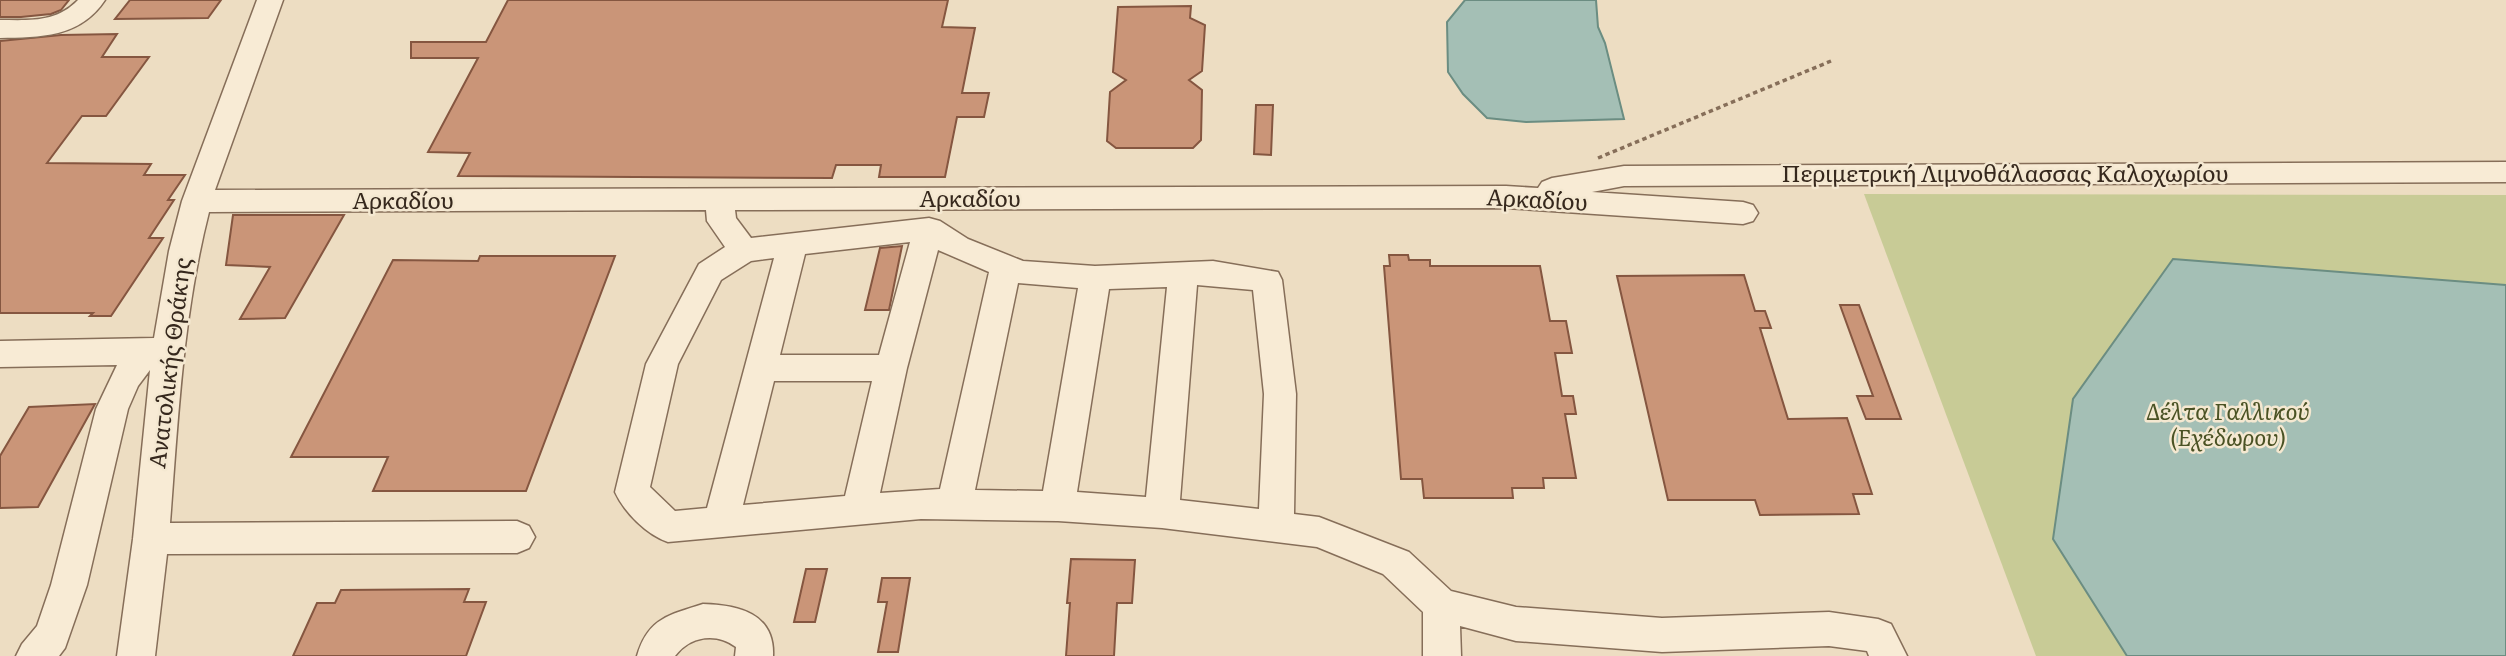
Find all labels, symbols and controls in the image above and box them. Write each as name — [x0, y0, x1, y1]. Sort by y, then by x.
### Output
street label: Περιμετρική Λιμνοθάλασσας Καλοχωρίου — [1782, 155, 2228, 189]
street label: Αρκαδίου — [1486, 178, 1589, 218]
street label: Αρκαδίου — [919, 180, 1021, 214]
street label: Αρκαδίου — [352, 182, 454, 216]
street label: Ανατολικής Θράκης — [138, 255, 198, 470]
park label: Δέλτα Γαλλικού (Εχέδωρου) — [2146, 393, 2310, 453]

